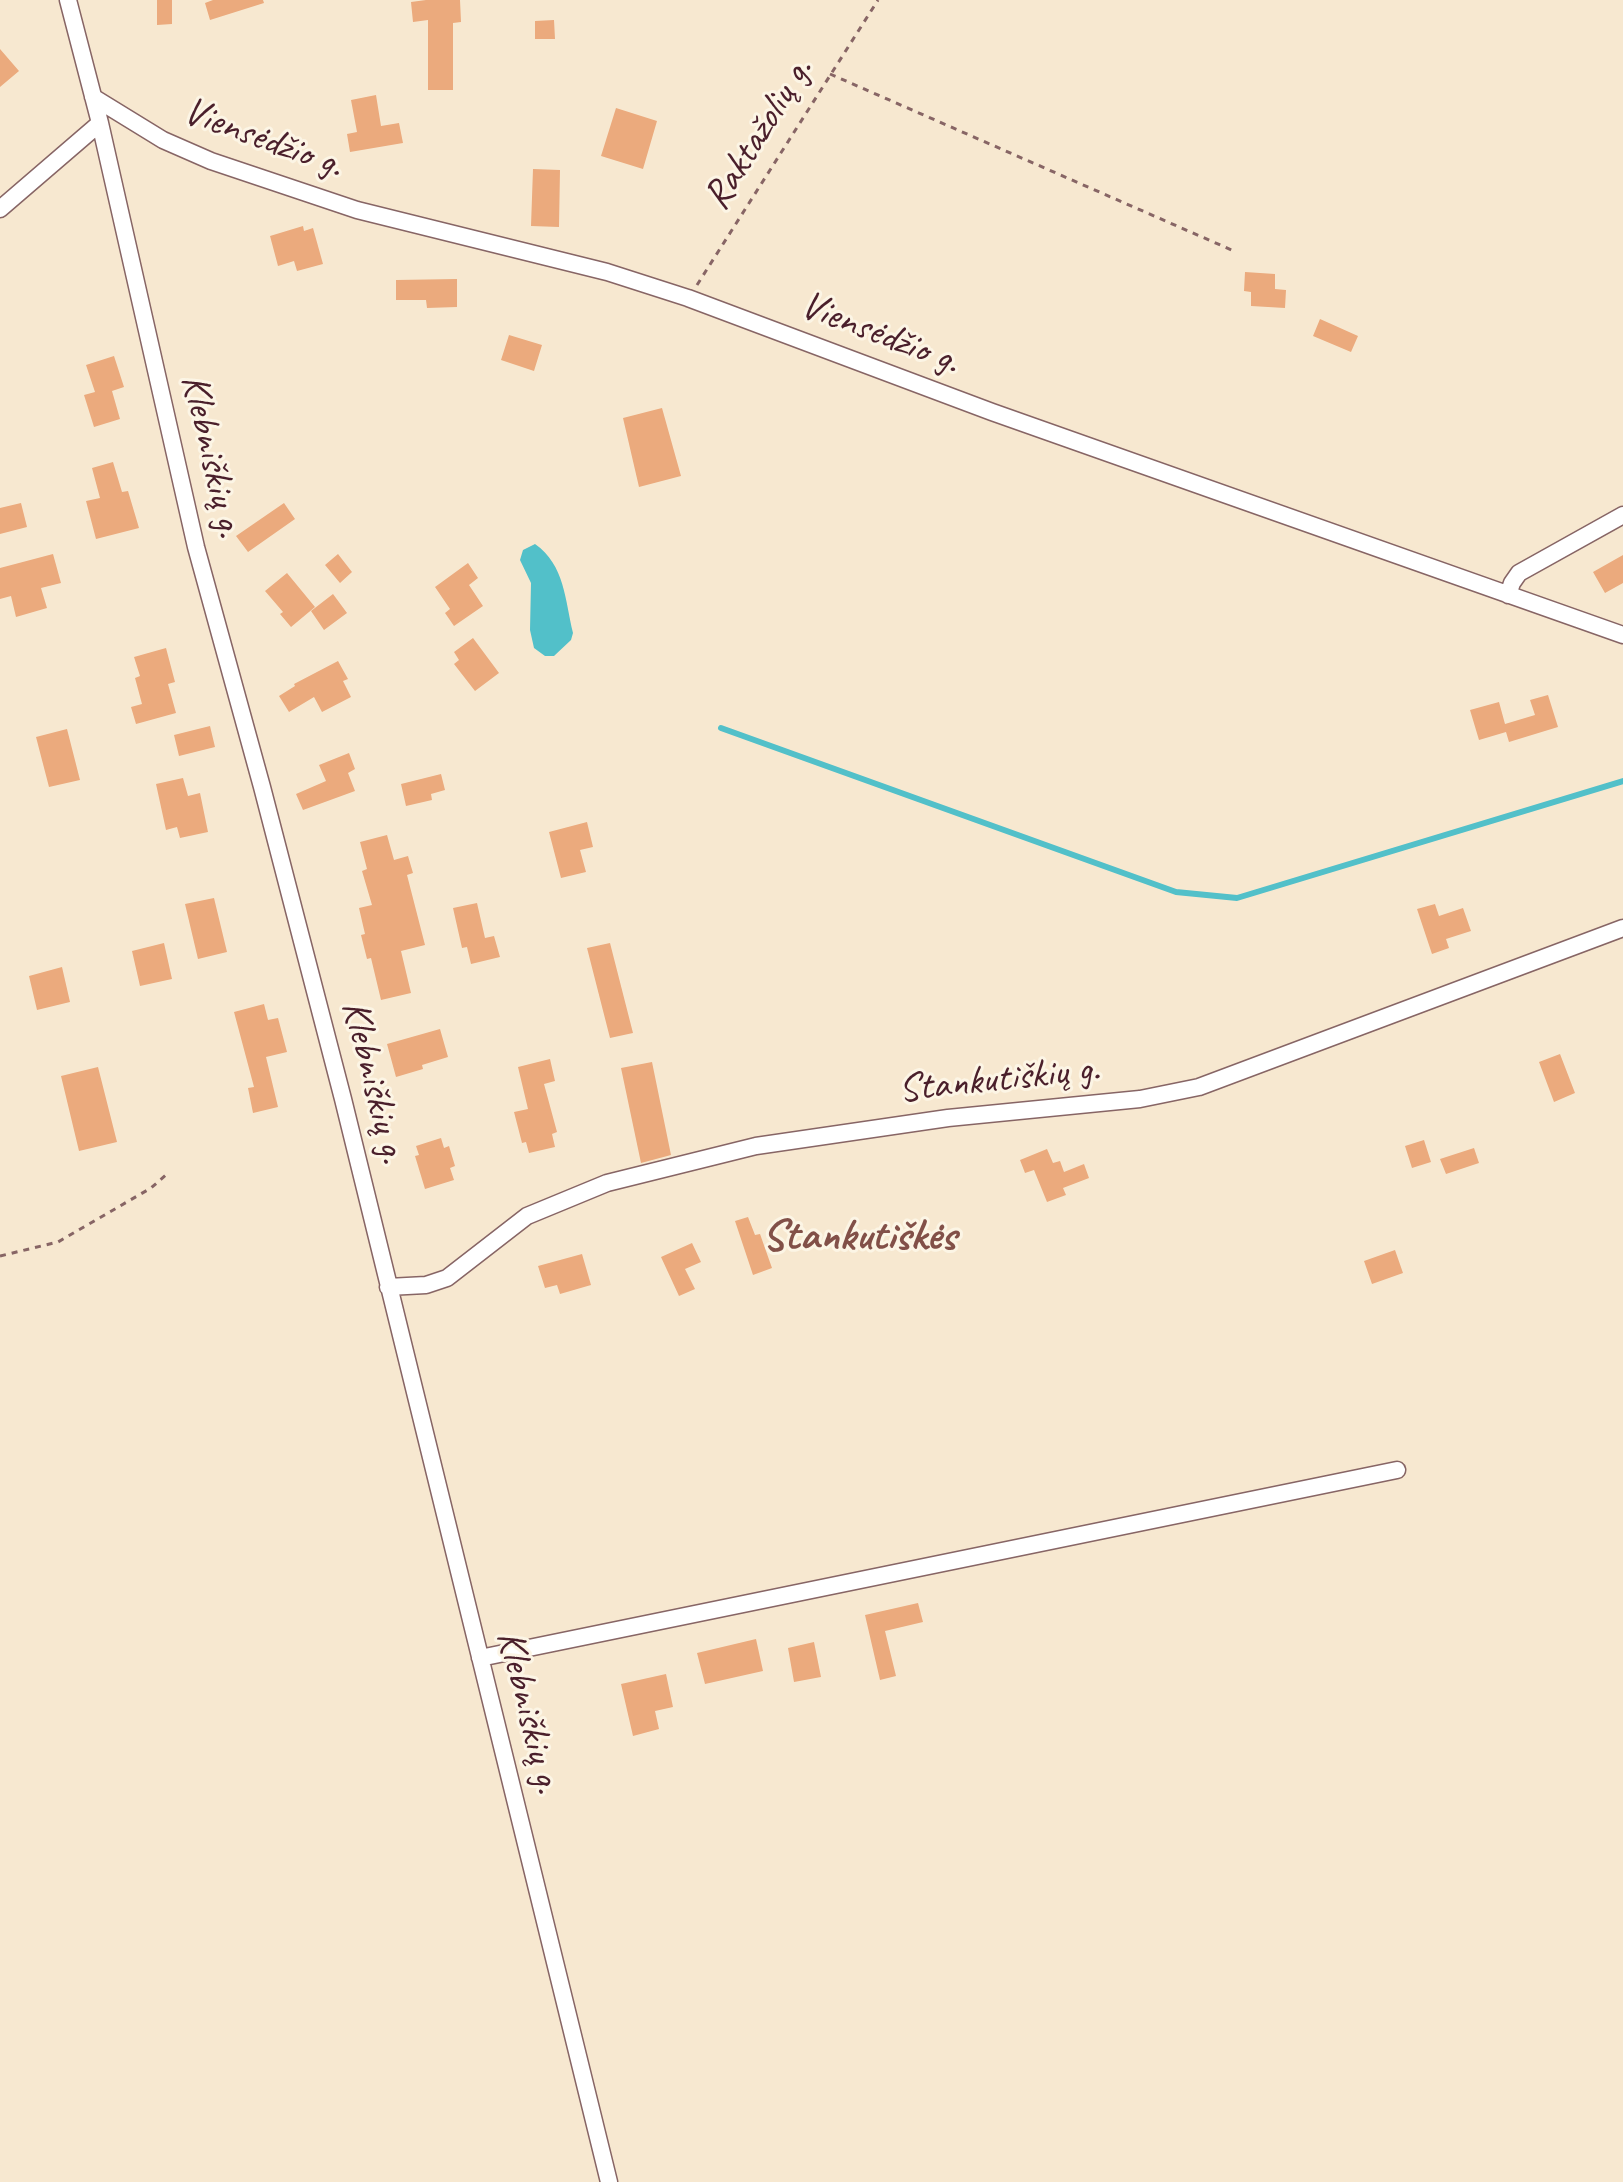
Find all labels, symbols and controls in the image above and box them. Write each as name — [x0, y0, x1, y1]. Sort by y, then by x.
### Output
street label: Raktažolių g. — [694, 49, 824, 219]
street label: Viensėdžio g. — [177, 88, 349, 190]
street label: Viensėdžio g. — [794, 282, 966, 386]
street label: Klebniškių g. — [169, 370, 253, 542]
street label: Klebniškių g. — [330, 996, 416, 1168]
street label: Stankutiškių g. — [896, 1046, 1102, 1114]
district label: Stankutiškės — [762, 1211, 956, 1263]
street label: Klebniškių g. — [485, 1626, 571, 1798]

